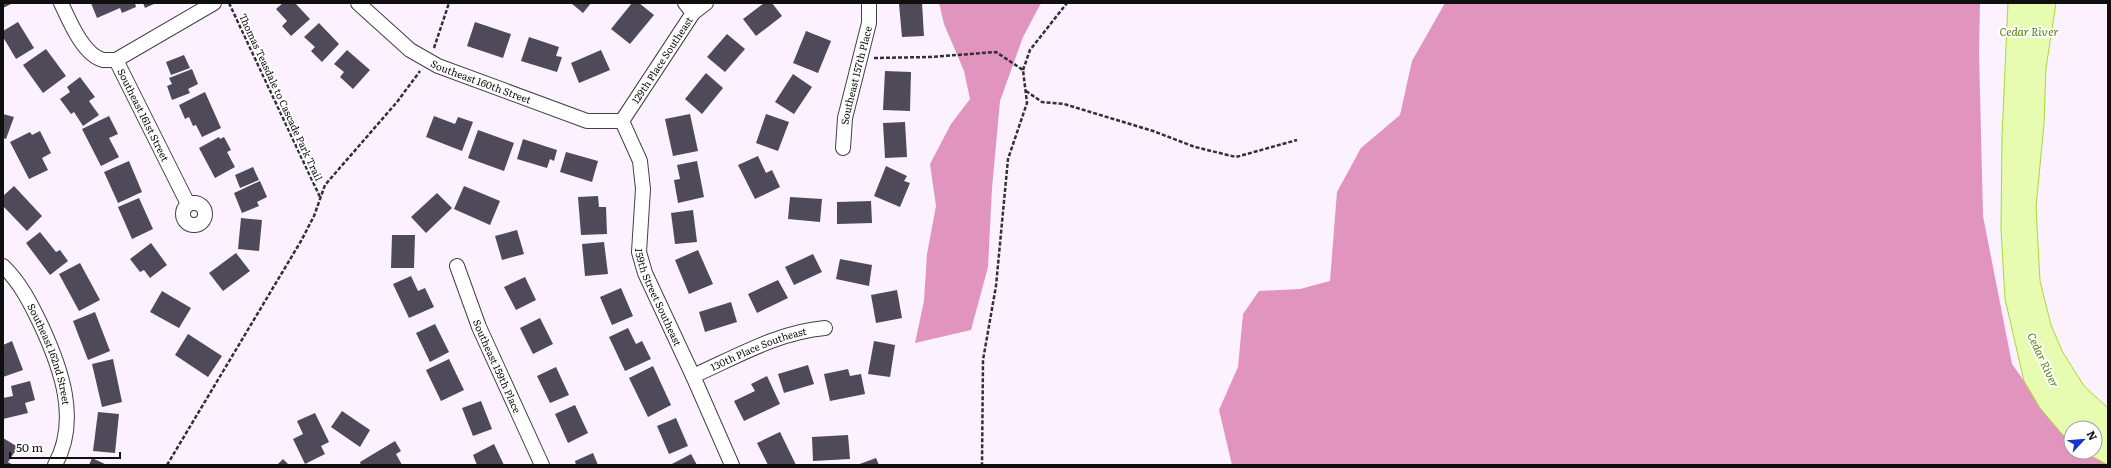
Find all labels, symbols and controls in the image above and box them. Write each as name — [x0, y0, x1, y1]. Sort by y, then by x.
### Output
street label: Thomas Teasdale to Cascade Park Trail — [236, 11, 327, 184]
street label: 129th Place Southeast — [628, 13, 696, 106]
water label: Cedar River — [1999, 23, 2059, 39]
street label: Southeast 157th Place — [837, 24, 875, 125]
street label: Southeast 160th Street — [428, 55, 533, 107]
street label: Southeast 161st Street — [114, 66, 173, 164]
street label: 159th Street Southeast — [632, 248, 686, 348]
street label: Southeast 162nd Street — [24, 300, 74, 406]
street label: Southeast 159th Place — [470, 317, 525, 415]
street label: 130th Place Southeast — [708, 323, 808, 374]
water label: Cedar River — [2024, 329, 2064, 390]
north arrow — [2063, 420, 2103, 460]
text: N — [2084, 428, 2102, 443]
scale bar — [10, 434, 120, 460]
text: 50 m — [16, 438, 43, 456]

